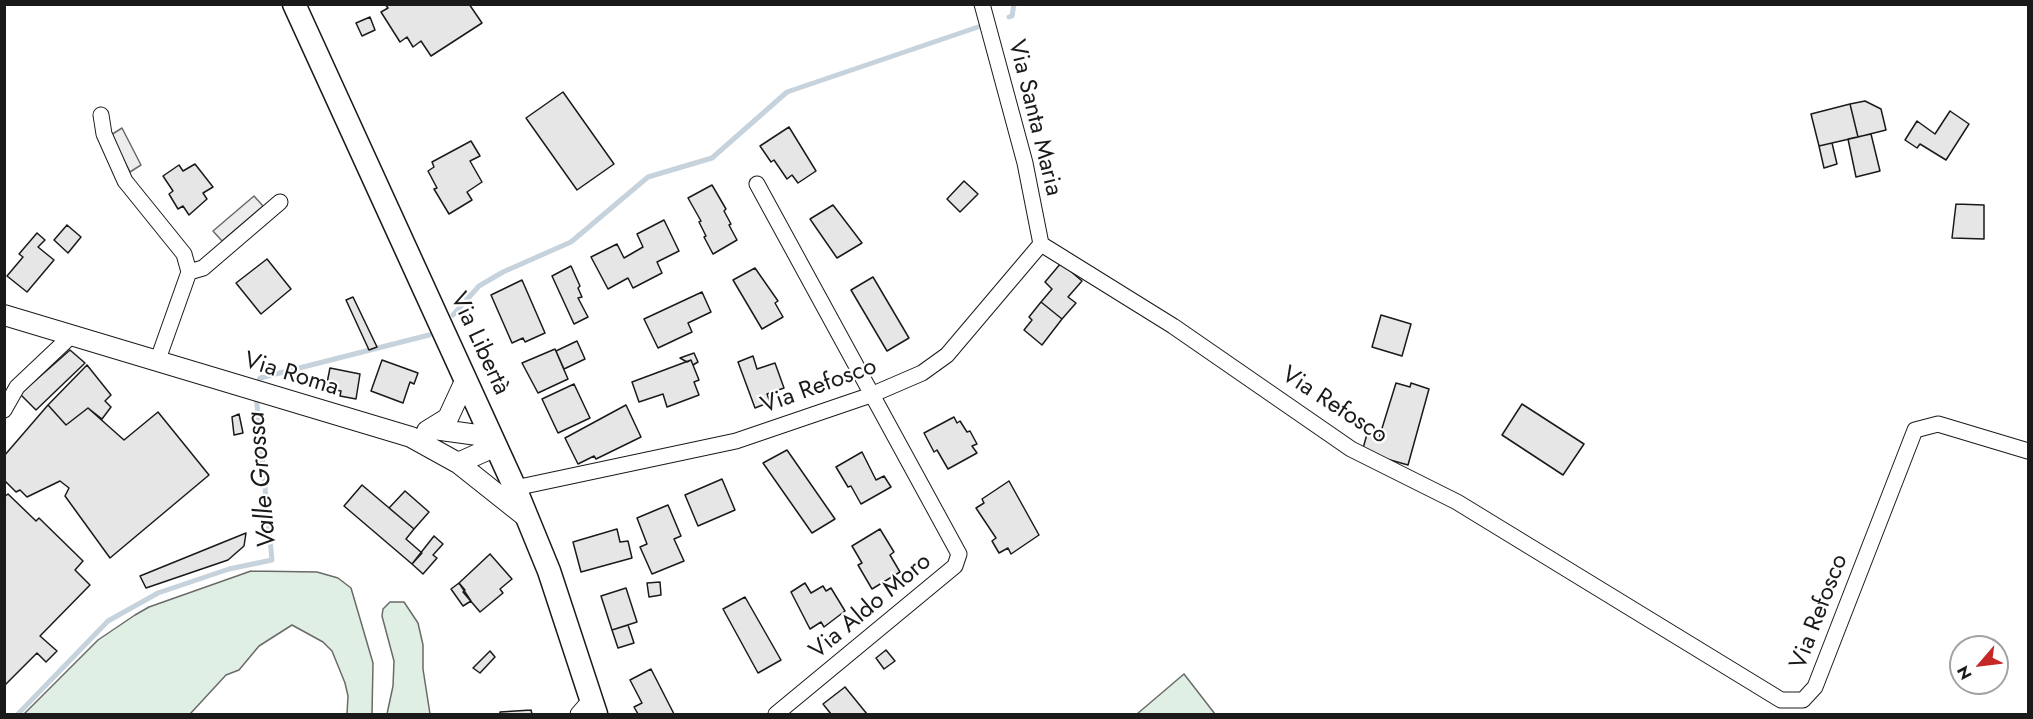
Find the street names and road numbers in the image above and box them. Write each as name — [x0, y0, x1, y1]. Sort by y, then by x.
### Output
street label: Via Santa Maria — [1001, 37, 1067, 199]
street label: Via Libertà — [443, 288, 515, 400]
street label: Via Roma — [240, 347, 342, 403]
street label: Via Refosco — [757, 353, 881, 421]
street label: Via Refosco — [1275, 361, 1393, 451]
street label: Via Aldo Moro — [804, 548, 938, 666]
street label: Via Refosco — [1785, 550, 1855, 674]

